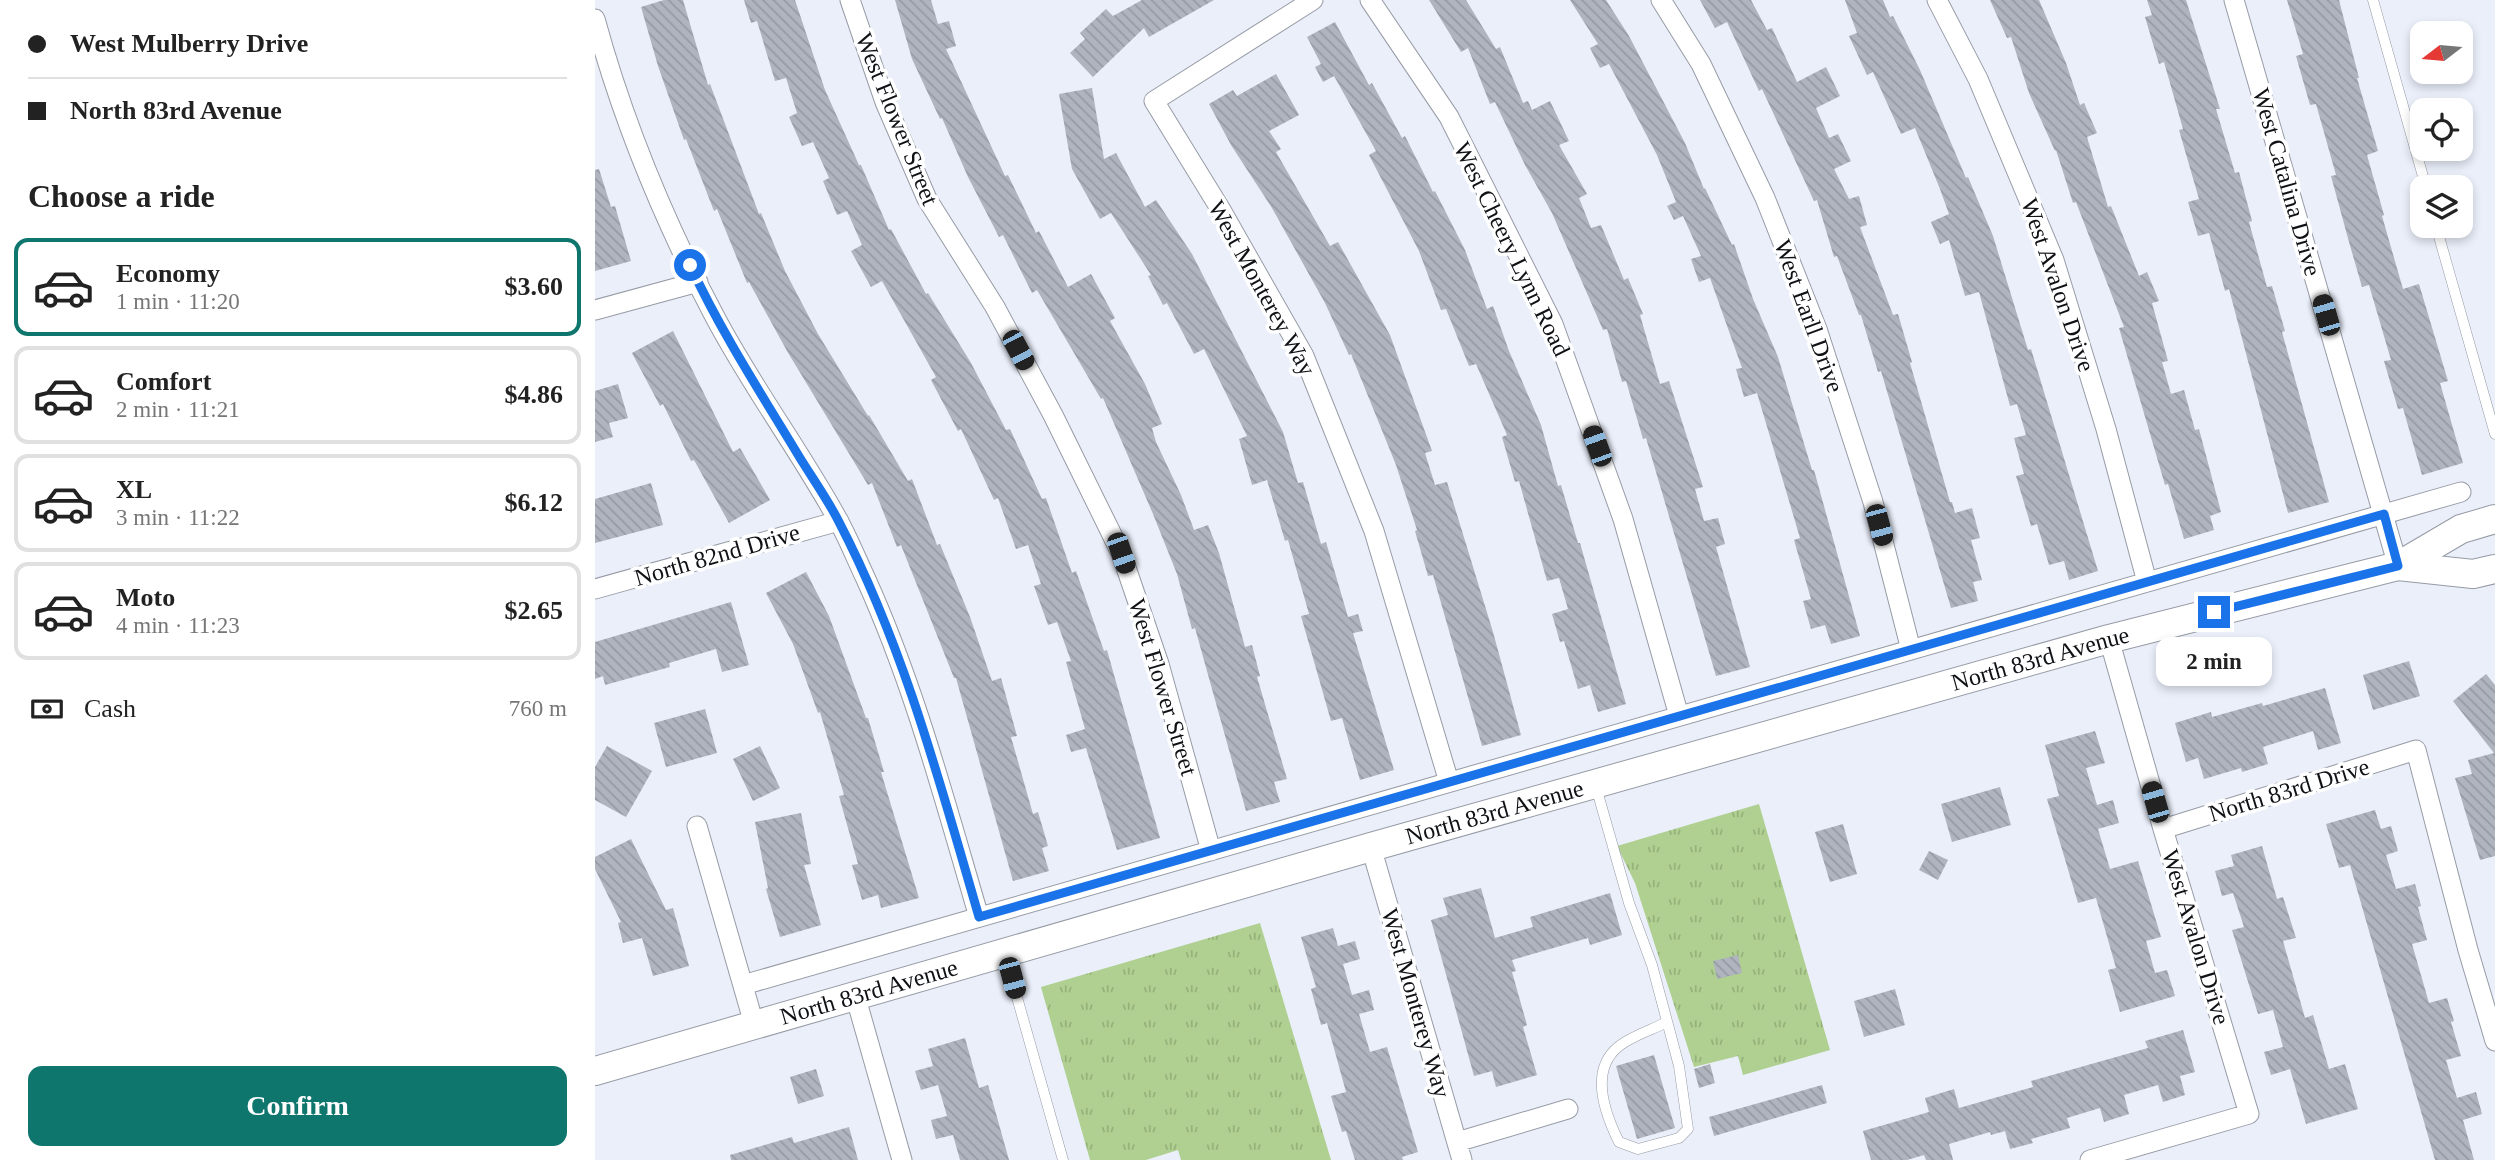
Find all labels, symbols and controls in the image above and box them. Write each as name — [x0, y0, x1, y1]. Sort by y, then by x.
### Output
north arrow — [2410, 21, 2473, 84]
map controls — [2410, 21, 2473, 238]
text: West Mulberry Drive — [70, 29, 308, 58]
street label: West Flower Street — [851, 29, 944, 209]
street label: West Catalina Drive — [2248, 85, 2326, 279]
text: North 83rd Avenue — [70, 96, 282, 125]
button: locate — [2410, 98, 2473, 161]
street label: West Cheery Lynn Road — [1449, 138, 1575, 360]
button: layers — [2410, 175, 2473, 238]
text: Choose a ride — [28, 178, 215, 214]
street label: West Avalon Drive — [2016, 195, 2100, 375]
street label: West Monterey Way — [1203, 196, 1321, 380]
street label: West Earll Drive — [1769, 236, 1849, 396]
route start — [674, 249, 706, 281]
icon: car — [32, 256, 95, 319]
text: Economy — [116, 259, 220, 288]
text: $3.60 — [505, 272, 563, 301]
text: 1 min · 11:20 — [116, 289, 240, 314]
car — [2311, 292, 2342, 338]
car — [999, 327, 1038, 373]
icon: car — [32, 364, 95, 427]
text: Comfort — [116, 367, 211, 396]
text: $4.86 — [505, 380, 563, 409]
text: 2 min · 11:21 — [116, 397, 240, 422]
car — [1580, 423, 1615, 469]
icon: car — [32, 472, 95, 535]
text: XL — [116, 475, 152, 504]
text: $6.12 — [505, 488, 563, 517]
car — [1864, 502, 1895, 548]
text: 3 min · 11:22 — [116, 505, 240, 530]
street label: North 82nd Drive — [631, 519, 803, 591]
car — [1105, 530, 1138, 576]
icon: car — [32, 580, 95, 643]
text: Moto — [116, 583, 175, 612]
text: $2.65 — [505, 596, 563, 625]
street label: West Flower Street — [1124, 596, 1202, 779]
route end — [2198, 596, 2230, 628]
text: 4 min · 11:23 — [116, 613, 240, 638]
street label: North 83rd Avenue — [1948, 621, 2132, 696]
callout: 2 min — [2156, 636, 2272, 686]
text: 2 min — [2186, 649, 2242, 674]
icon: cash — [28, 690, 66, 728]
text: Cash — [84, 694, 136, 723]
text: 760 m — [509, 696, 567, 721]
street label: North 83rd Drive — [2206, 753, 2372, 827]
street label: North 83rd Avenue — [1403, 775, 1586, 850]
car — [2140, 779, 2171, 825]
street label: West Avalon Drive — [2157, 846, 2235, 1028]
street label: West Monterey Way — [1377, 905, 1455, 1101]
street label: North 83rd Avenue — [777, 954, 961, 1030]
car — [997, 955, 1028, 1001]
button: Confirm — [28, 1066, 567, 1146]

